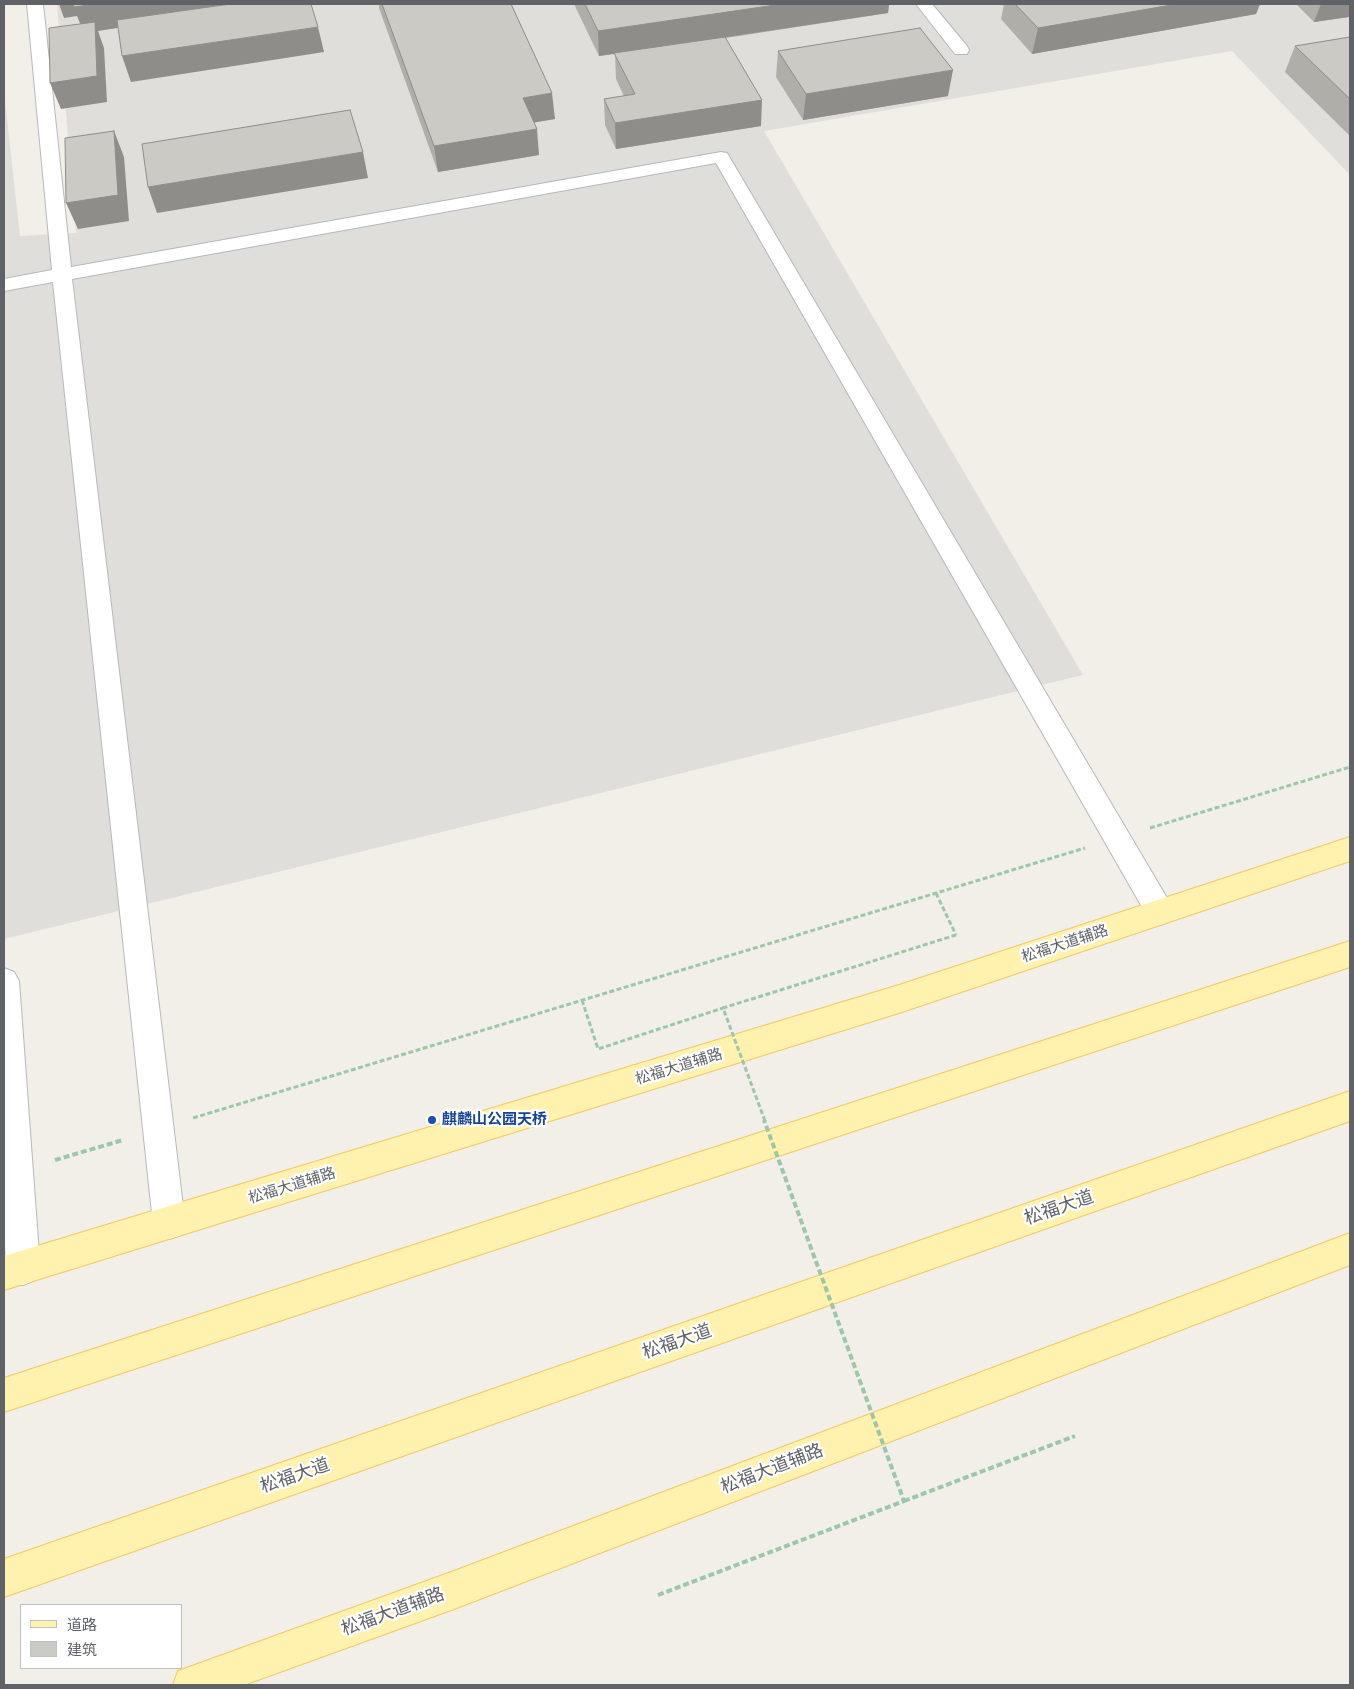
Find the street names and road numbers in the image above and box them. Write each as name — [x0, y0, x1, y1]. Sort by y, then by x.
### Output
street label: 松福大道辅路 — [1019, 922, 1111, 966]
street label: 松福大道辅路 — [633, 1045, 725, 1089]
street label: 松福大道辅路 — [246, 1164, 338, 1208]
street label: 松福大道 — [1021, 1186, 1097, 1230]
street label: 松福大道 — [639, 1320, 715, 1364]
street label: 松福大道辅路 — [718, 1440, 826, 1498]
street label: 松福大道 — [257, 1454, 333, 1498]
street label: 松福大道辅路 — [339, 1583, 447, 1641]

